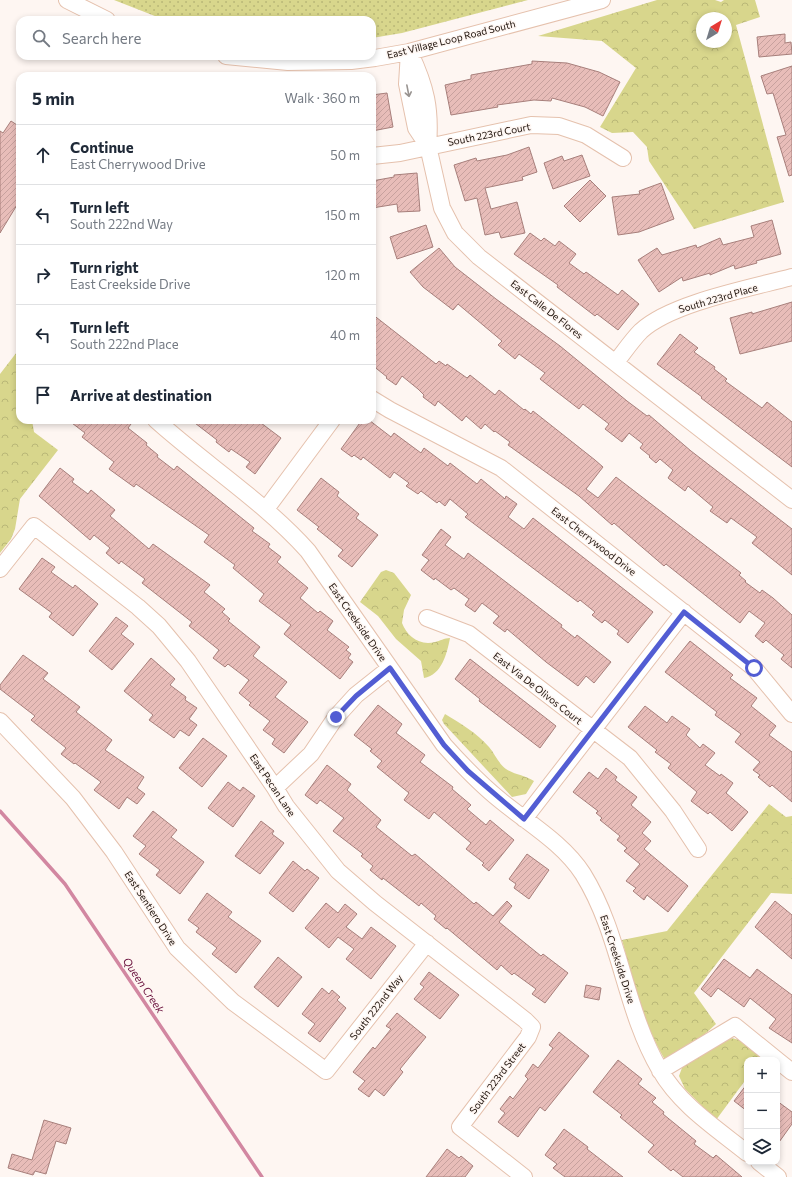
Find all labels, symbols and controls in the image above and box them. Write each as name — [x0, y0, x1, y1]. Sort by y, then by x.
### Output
north arrow — [696, 12, 732, 48]
search box — [16, 16, 376, 60]
street label: East Village Loop Road South — [386, 17, 516, 61]
icon: search — [30, 27, 52, 49]
text: Search here — [62, 29, 141, 47]
one-way arrow — [404, 84, 412, 97]
text: 5 min — [32, 88, 75, 109]
text: Walk · 360 m — [285, 90, 360, 106]
street label: South 223rd Court — [447, 120, 531, 148]
text: Continue — [70, 138, 134, 156]
icon: ahead — [32, 144, 54, 166]
text: 50 m — [330, 147, 360, 163]
text: East Cherrywood Drive — [70, 156, 206, 172]
text: Turn left — [70, 198, 129, 216]
icon: left — [32, 204, 54, 226]
text: 150 m — [325, 207, 360, 223]
text: South 222nd Way — [70, 216, 173, 232]
text: Turn right — [70, 258, 139, 276]
icon: right — [32, 264, 54, 286]
text: 120 m — [325, 267, 360, 283]
text: East Creekside Drive — [70, 276, 190, 292]
street label: East Calle De Flores — [508, 277, 586, 341]
street label: South 223rd Place — [677, 281, 759, 315]
text: Turn left — [70, 318, 129, 336]
icon: left — [32, 324, 54, 346]
text: 40 m — [330, 327, 360, 343]
text: South 222nd Place — [70, 336, 179, 352]
icon: arrive — [32, 384, 54, 406]
text: Arrive at destination — [70, 386, 212, 404]
street label: East Cherrywood Drive — [549, 504, 639, 578]
street label: East Creekside Drive — [327, 581, 389, 663]
street label: East Via De Olivos Court — [491, 649, 585, 727]
route start — [745, 659, 763, 677]
route end — [327, 708, 345, 726]
street label: East Pecan Lane — [248, 751, 298, 819]
street label: East Sentiero Drive — [122, 869, 180, 947]
street label: East Creekside Drive — [598, 913, 638, 1005]
water label: Queen Creek — [121, 955, 168, 1016]
street label: South 222nd Way — [347, 972, 405, 1042]
street label: South 223rd Street — [466, 1040, 528, 1116]
map controls — [744, 1057, 780, 1165]
button: + — [744, 1057, 780, 1093]
button: − — [744, 1093, 780, 1129]
button: layers — [744, 1129, 780, 1165]

